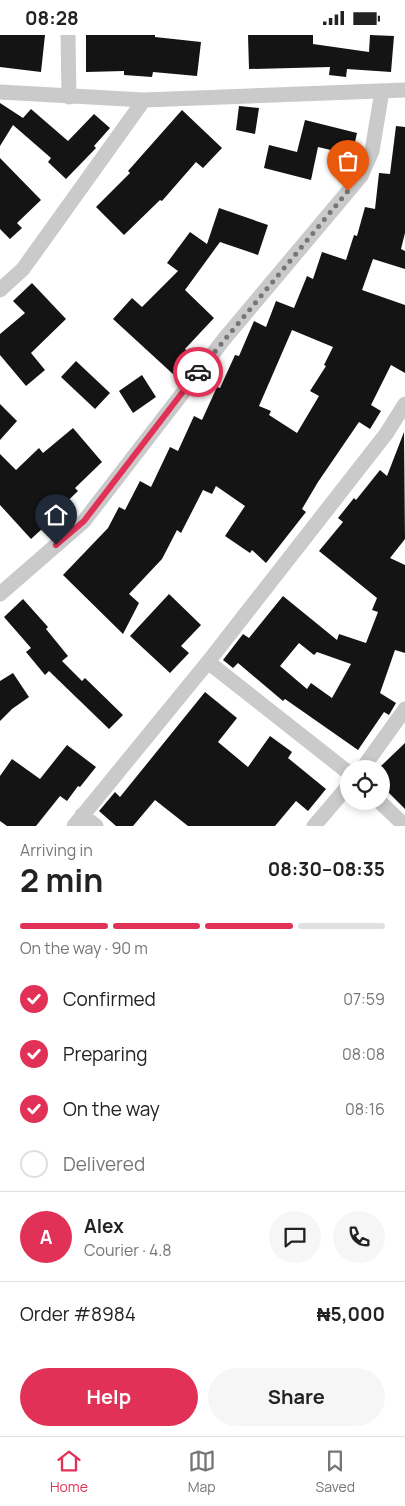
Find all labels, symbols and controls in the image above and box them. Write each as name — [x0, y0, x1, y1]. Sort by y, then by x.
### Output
text: 08:28 — [25, 5, 79, 31]
pin — [327, 140, 369, 191]
icon: bag — [334, 147, 362, 175]
courier — [173, 347, 223, 397]
icon: car — [184, 358, 212, 386]
pin — [35, 494, 77, 545]
icon: home — [42, 501, 70, 529]
map controls — [340, 760, 390, 810]
button: locate — [340, 760, 390, 810]
text: Arriving in — [20, 839, 93, 861]
text: 08:30–08:35 — [268, 856, 385, 882]
text: 2 min — [20, 858, 103, 902]
text: On the way · 90 m — [20, 937, 148, 959]
icon: check — [20, 985, 48, 1013]
text: Confirmed — [63, 986, 156, 1012]
text: 07:59 — [343, 988, 385, 1010]
icon: check — [20, 1040, 48, 1068]
text: Preparing — [63, 1041, 148, 1067]
text: 08:08 — [342, 1043, 385, 1065]
icon: check — [20, 1095, 48, 1123]
text: On the way — [63, 1096, 160, 1122]
text: 08:16 — [345, 1098, 385, 1120]
text: Delivered — [63, 1151, 145, 1177]
button: chat — [269, 1211, 321, 1263]
button: phone — [333, 1211, 385, 1263]
text: Alex — [84, 1213, 124, 1239]
text: A — [40, 1224, 52, 1250]
text: Courier · 4.8 — [84, 1239, 172, 1261]
text: Order #8984 — [20, 1301, 136, 1327]
text: ₦5,000 — [317, 1301, 385, 1327]
button: Help — [20, 1368, 198, 1426]
button: Share — [208, 1368, 385, 1426]
tab: Home — [50, 1447, 88, 1496]
tab: Map — [188, 1447, 216, 1496]
tab: Saved — [316, 1447, 355, 1496]

